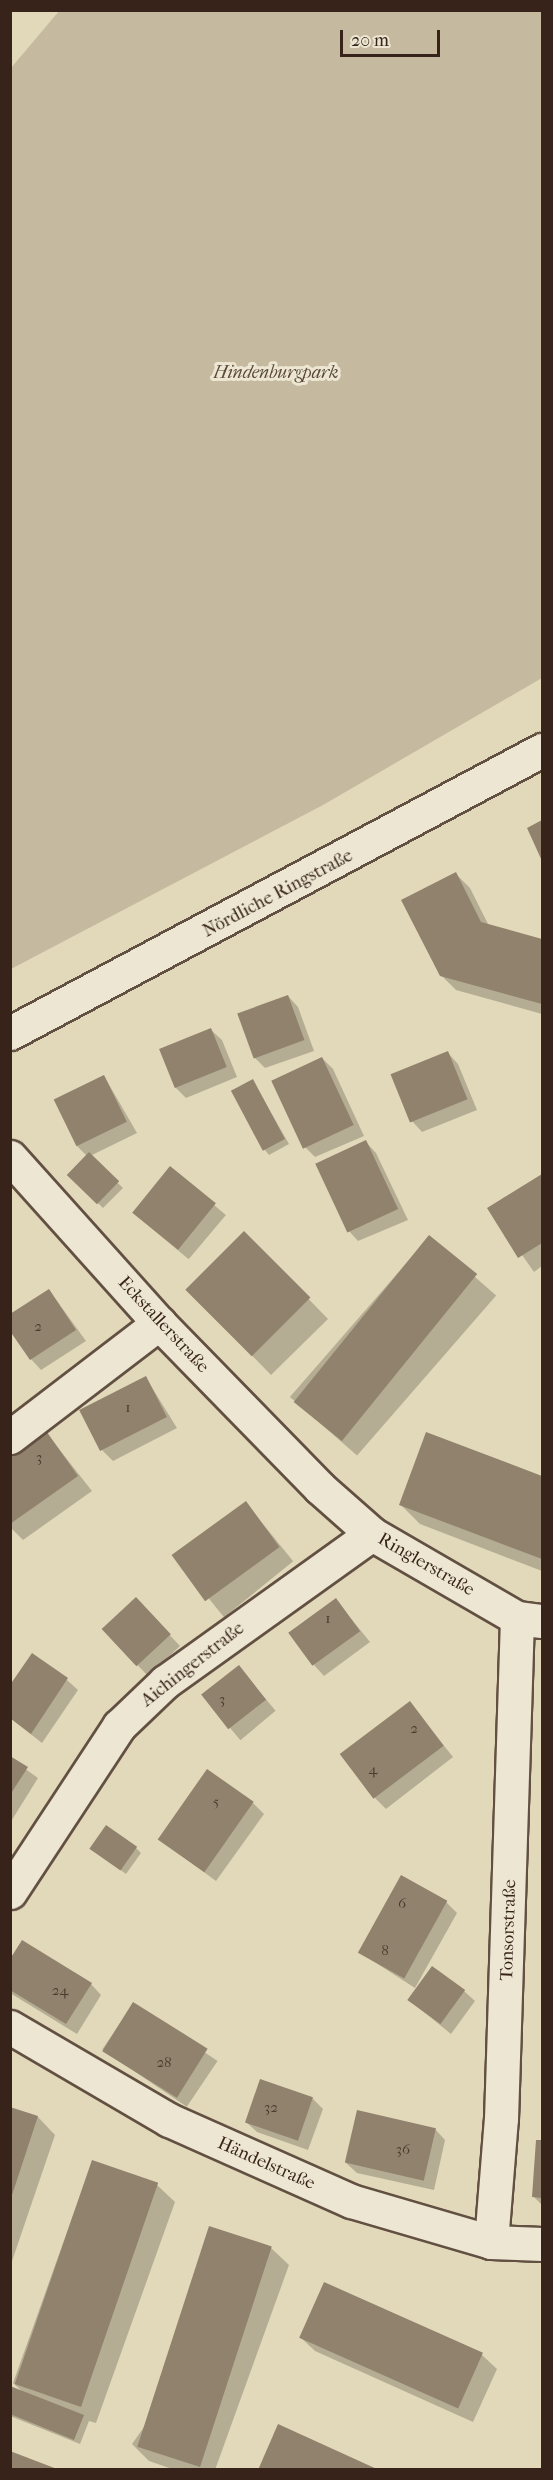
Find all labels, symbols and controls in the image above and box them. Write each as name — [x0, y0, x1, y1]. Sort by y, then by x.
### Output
scale bar — [343, 18, 444, 56]
text: 20 m — [351, 30, 389, 51]
park label: Hindenburgpark — [213, 362, 339, 384]
street label: Nördliche Ringstraße — [199, 845, 357, 943]
street label: Eckstallerstraße — [113, 1272, 213, 1378]
house number: 2 — [34, 1318, 42, 1336]
house number: 1 — [125, 1399, 131, 1417]
house number: 3 — [36, 1449, 42, 1467]
street label: Ringlerstraße — [374, 1529, 478, 1601]
house number: 1 — [325, 1610, 331, 1628]
street label: Aichingerstraße — [137, 1618, 249, 1712]
house number: 3 — [219, 1691, 225, 1709]
house number: 2 — [410, 1720, 418, 1738]
house number: 4 — [369, 1761, 377, 1779]
house number: 5 — [213, 1793, 219, 1811]
street label: Tonsorstraße — [496, 1879, 522, 1981]
house number: 6 — [398, 1895, 406, 1913]
house number: 8 — [381, 1942, 389, 1960]
house number: 24 — [52, 1982, 68, 2000]
house number: 28 — [156, 2054, 172, 2072]
house number: 32 — [264, 2099, 278, 2117]
street label: Händelstraße — [214, 2133, 318, 2195]
house number: 36 — [396, 2141, 410, 2159]

